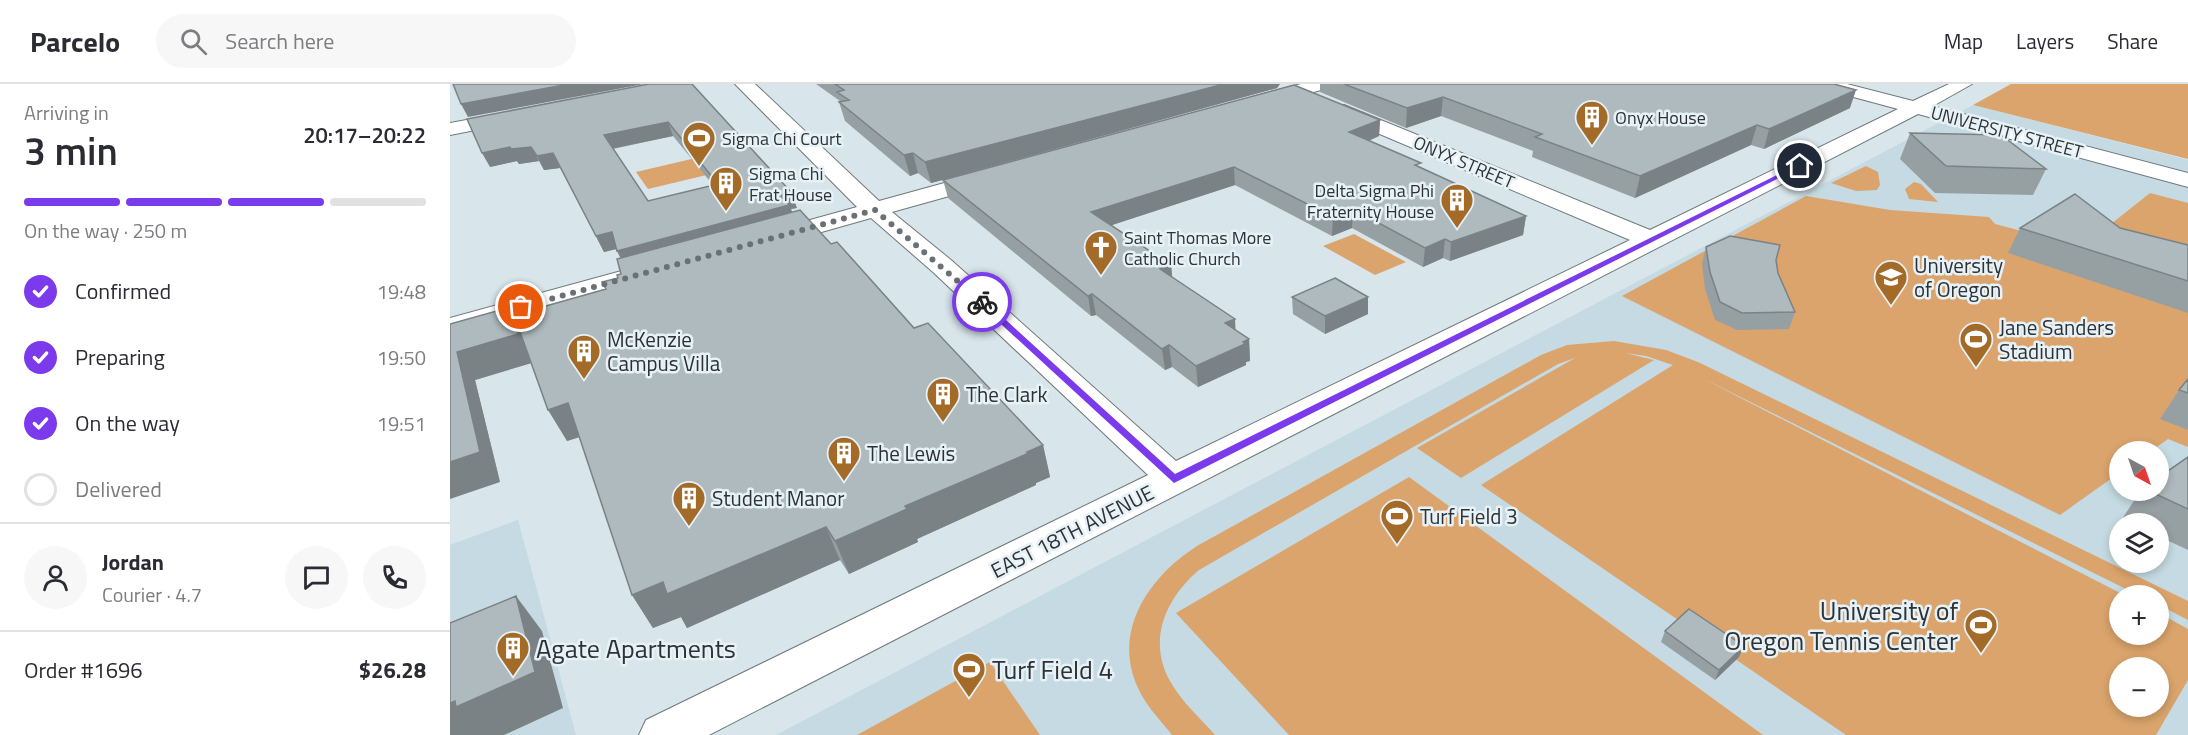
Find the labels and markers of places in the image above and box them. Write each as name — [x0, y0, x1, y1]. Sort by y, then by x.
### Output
building icon: Onyx House — [1574, 99, 1610, 146]
place label: Onyx House — [1615, 104, 1706, 131]
sports icon: Sigma Chi Court — [681, 120, 717, 167]
place label: Sigma Chi Court — [722, 125, 842, 152]
pin — [1774, 140, 1825, 191]
place label: Sigma Chi Frat House — [749, 160, 832, 208]
building icon: Sigma Chi Frat House — [708, 165, 744, 212]
place label: Delta Sigma Phi Fraternity House — [1307, 177, 1434, 225]
building icon: Delta Sigma Phi Fraternity House — [1439, 182, 1475, 229]
place label: Saint Thomas More Catholic Church — [1124, 224, 1271, 272]
church icon: Saint Thomas More Catholic Church — [1083, 229, 1119, 276]
place label: University of Oregon — [1914, 249, 2003, 305]
school or university icon: University of Oregon — [1873, 259, 1909, 306]
pin — [495, 281, 546, 332]
place label: Jane Sanders Stadium — [1999, 311, 2114, 367]
sports icon: Jane Sanders Stadium — [1958, 321, 1994, 368]
place label: McKenzie Campus Villa — [607, 323, 721, 379]
building icon: McKenzie Campus Villa — [566, 333, 602, 380]
building icon: The Clark — [925, 376, 961, 423]
place label: The Clark — [966, 378, 1048, 410]
building icon: The Lewis — [826, 435, 862, 482]
place label: The Lewis — [867, 437, 955, 469]
building icon: Student Manor — [671, 480, 707, 527]
place label: Student Manor — [712, 482, 844, 514]
sports icon: Turf Field 3 — [1379, 498, 1415, 545]
place label: Turf Field 3 — [1420, 500, 1518, 532]
place label: University of Oregon Tennis Center — [1724, 591, 1958, 660]
sports icon: University of Oregon Tennis Center — [1963, 607, 1999, 654]
place label: Agate Apartments — [536, 629, 736, 668]
building icon: Agate Apartments — [495, 630, 531, 677]
place label: Turf Field 4 — [992, 650, 1113, 689]
sports icon: Turf Field 4 — [951, 651, 987, 698]

